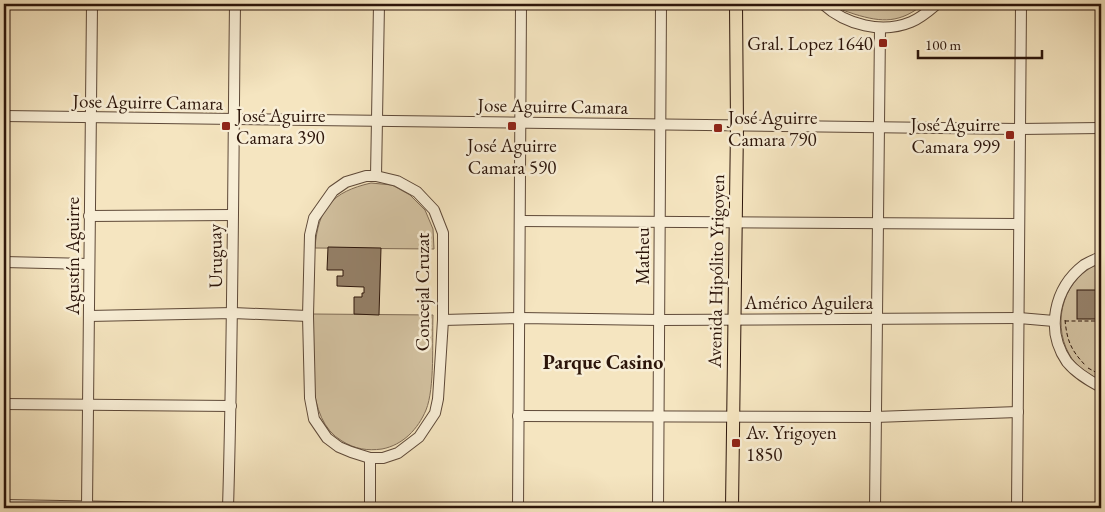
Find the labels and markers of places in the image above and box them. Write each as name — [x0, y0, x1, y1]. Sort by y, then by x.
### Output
place label: Gral. Lopez 1640 — [747, 31, 873, 56]
marker: Gral. Lopez 1640 — [877, 37, 889, 49]
place label: José Aguirre Camara 390 — [234, 103, 325, 150]
place label: José Aguirre Camara 790 — [726, 105, 817, 152]
place label: José Aguirre Camara 999 — [909, 112, 1000, 159]
marker: José Aguirre Camara 390 — [220, 120, 232, 132]
marker: José Aguirre Camara 590 — [506, 120, 518, 132]
marker: José Aguirre Camara 790 — [712, 122, 724, 134]
marker: José Aguirre Camara 999 — [1004, 129, 1016, 141]
place label: José Aguirre Camara 590 — [465, 133, 557, 180]
place label: Av. Yrigoyen 1850 — [745, 420, 837, 467]
marker: Av. Yrigoyen 1850 — [730, 437, 742, 449]

